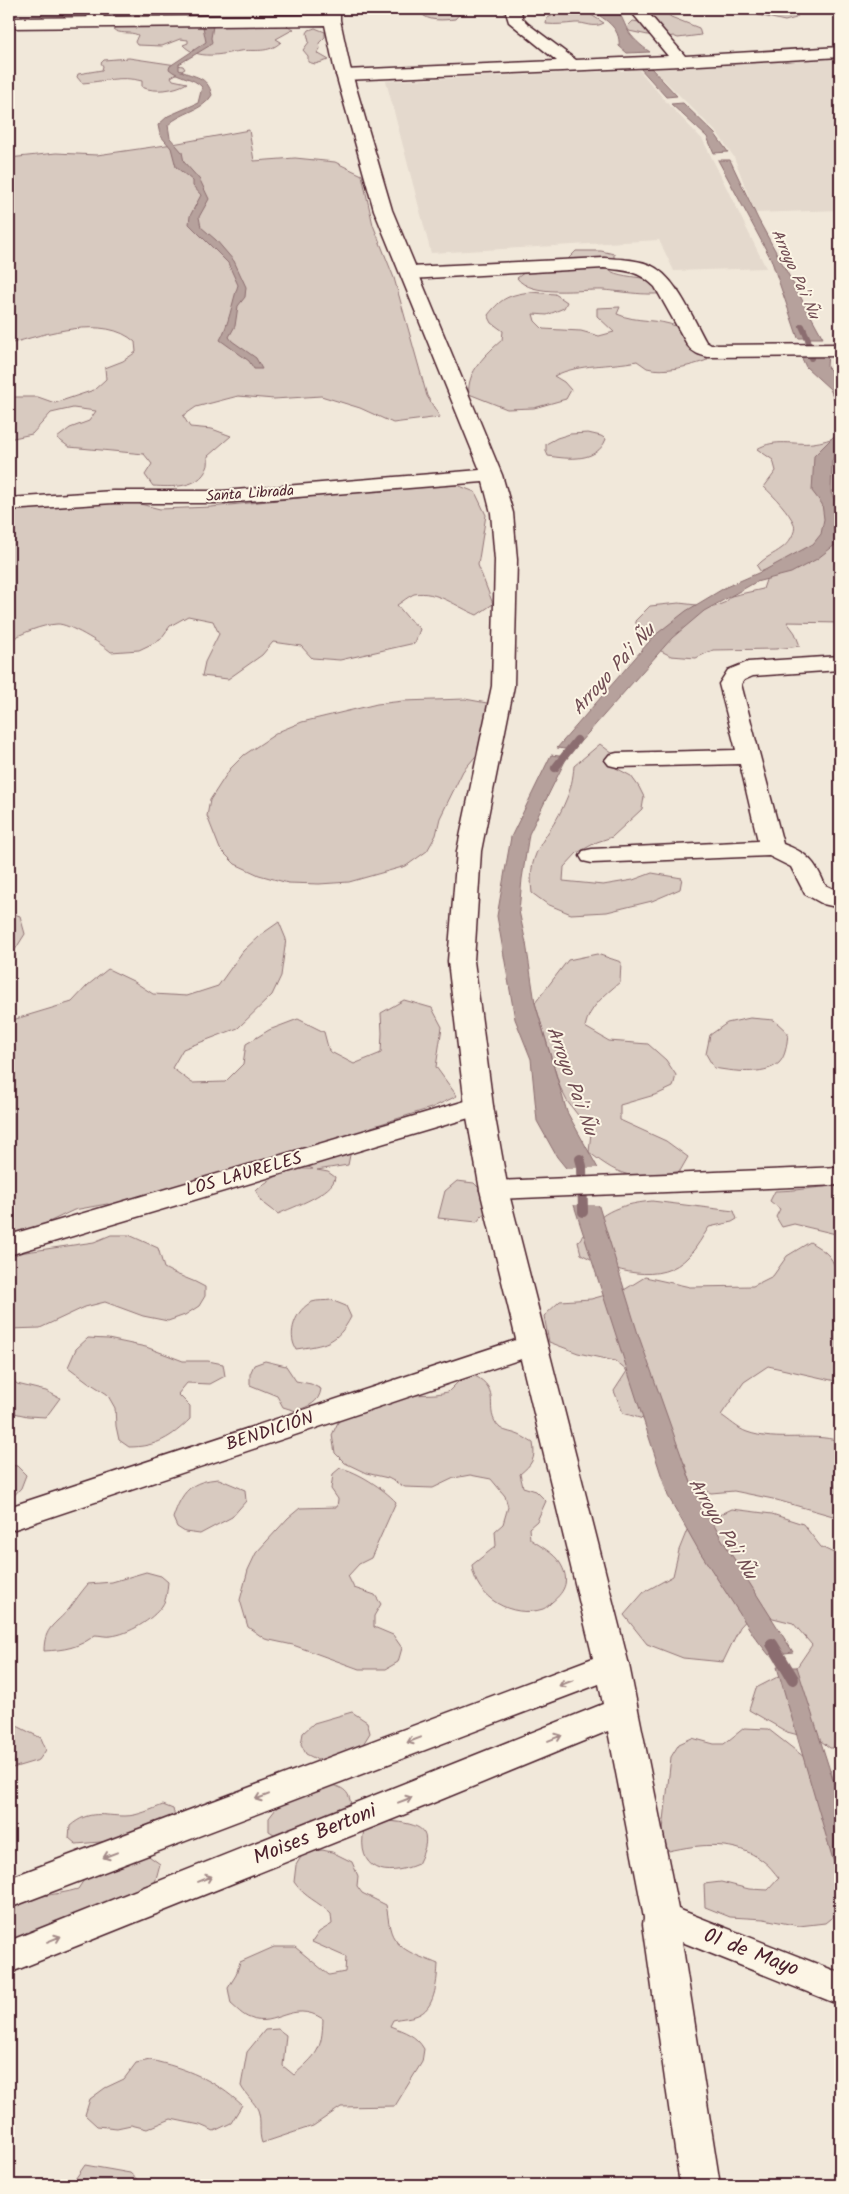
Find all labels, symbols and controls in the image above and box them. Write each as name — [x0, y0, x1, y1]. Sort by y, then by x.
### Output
water label: Arroyo Pa'i Ñu — [764, 225, 827, 325]
street label: Santa Librada — [205, 479, 295, 509]
water label: Arroyo Pa'i Ñu — [565, 616, 665, 722]
water label: Arroyo Pa'i Ñu — [537, 1022, 605, 1141]
street label: LOS LAURELES — [182, 1144, 306, 1205]
street label: BENDICIÓN — [222, 1404, 318, 1460]
water label: Arroyo Pa'i Ñu — [680, 1472, 765, 1587]
one-way arrow — [559, 1679, 574, 1688]
one-way arrow — [547, 1733, 562, 1742]
one-way arrow — [407, 1736, 423, 1745]
one-way arrow — [255, 1794, 270, 1803]
street label: Moises Bertoni — [248, 1795, 383, 1875]
one-way arrow — [397, 1795, 412, 1804]
one-way arrow — [103, 1851, 119, 1860]
one-way arrow — [197, 1874, 212, 1883]
street label: 01 de Mayo — [699, 1920, 803, 1986]
one-way arrow — [46, 1934, 61, 1944]

